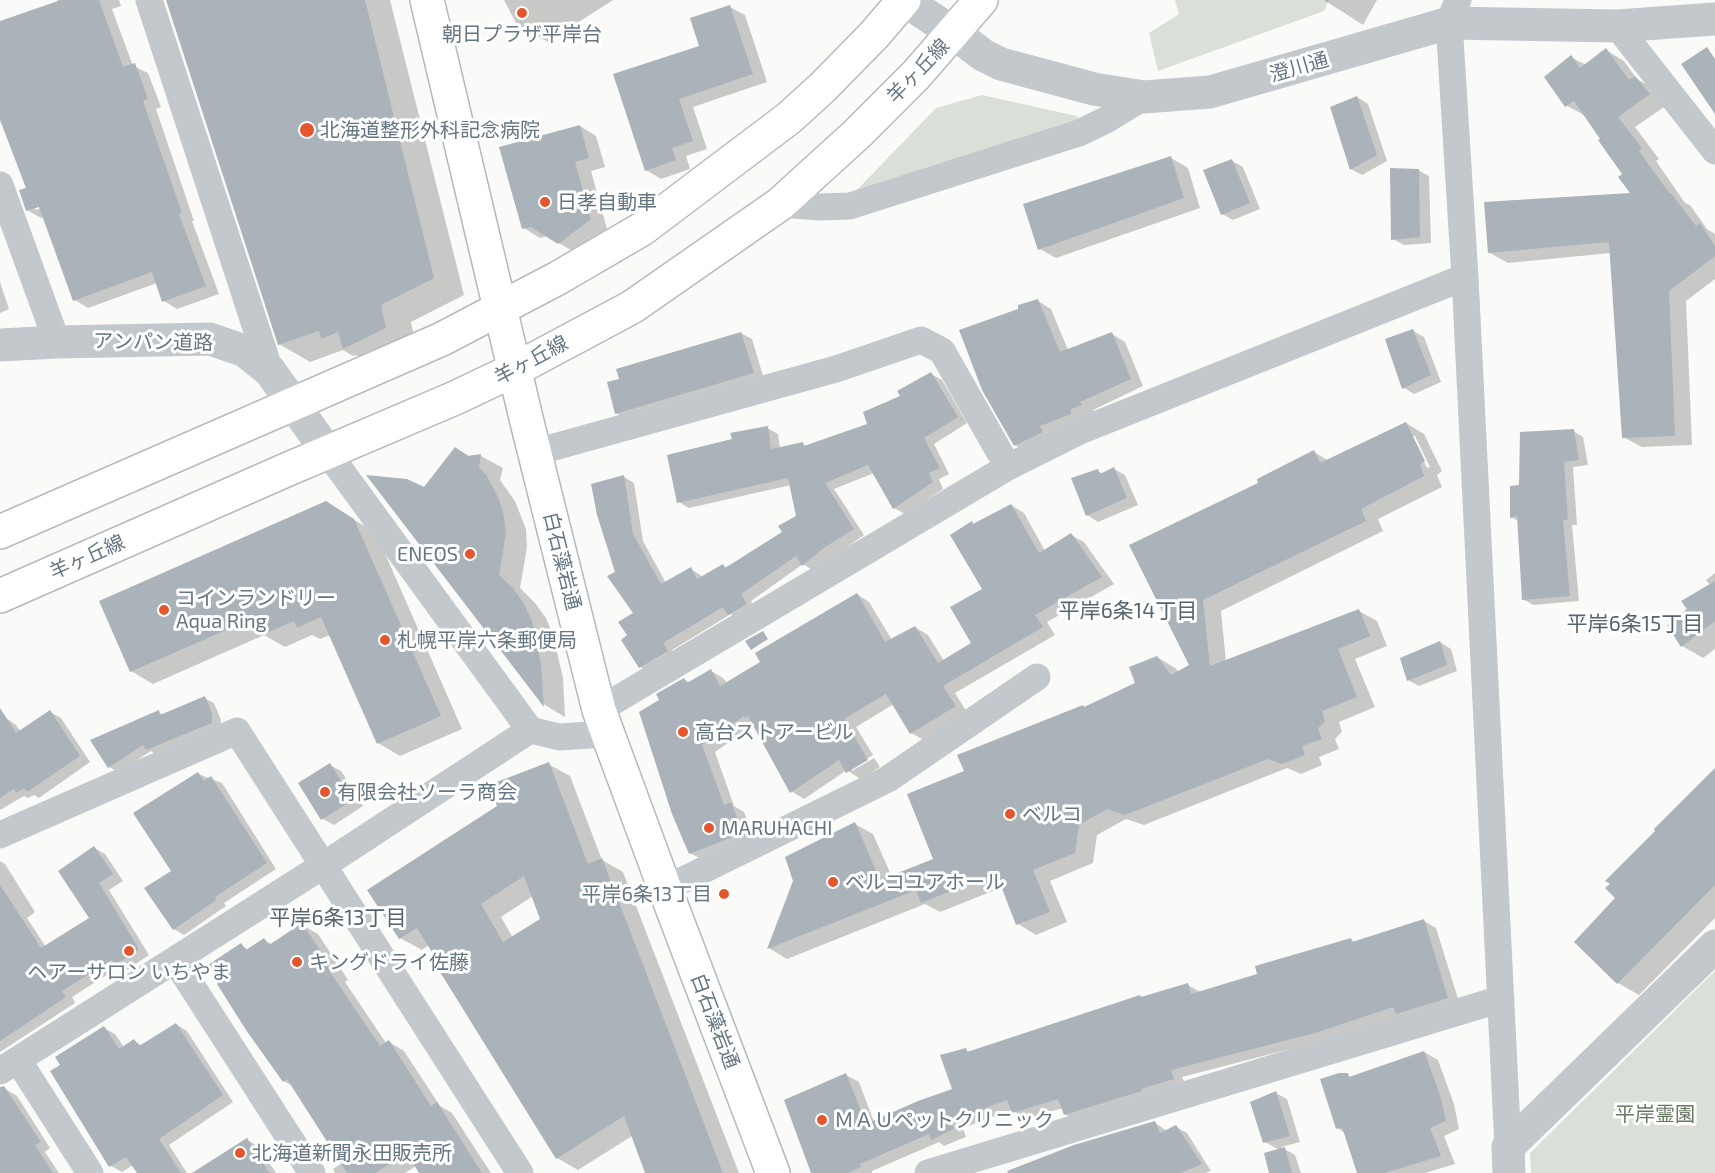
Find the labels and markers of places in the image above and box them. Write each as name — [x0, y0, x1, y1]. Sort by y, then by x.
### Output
marker: 朝日プラザ平岸台 — [515, 6, 529, 20]
place label: 朝日プラザ平岸台 — [442, 22, 602, 46]
place label: 北海道整形外科記念病院 — [320, 118, 540, 142]
marker: 北海道整形外科記念病院 — [298, 121, 316, 139]
place label: 日孝自動車 — [557, 190, 657, 214]
marker: 日孝自動車 — [538, 195, 552, 209]
place label: ENEOS — [397, 542, 458, 566]
marker: ENEOS — [463, 547, 477, 561]
place label: コインランドリー Aqua Ring — [176, 586, 336, 633]
marker: コインランドリー Aqua Ring — [157, 603, 171, 617]
place label: 札幌平岸六条郵便局 — [397, 628, 577, 652]
marker: 札幌平岸六条郵便局 — [378, 633, 392, 647]
place label: 高台ストアービル — [695, 720, 854, 744]
marker: 高台ストアービル — [676, 725, 690, 739]
place label: 有限会社ソーラ商会 — [337, 780, 517, 804]
marker: 有限会社ソーラ商会 — [318, 785, 332, 799]
place label: ベルコ — [1022, 802, 1082, 826]
marker: ベルコ — [1003, 807, 1017, 821]
place label: MARUHACHI — [721, 816, 832, 840]
marker: MARUHACHI — [702, 821, 716, 835]
place label: ベルコユアホール — [845, 870, 1005, 894]
marker: ベルコユアホール — [826, 875, 840, 889]
place label: 平岸6条13丁目 — [581, 882, 712, 906]
marker: 平岸6条13丁目 — [717, 887, 731, 901]
marker: ヘアーサロン いちやま — [122, 944, 136, 958]
place label: キングドライ佐藤 — [309, 950, 469, 974]
marker: キングドライ佐藤 — [290, 955, 304, 969]
place label: ヘアーサロン いちやま — [27, 960, 231, 984]
place label: ＭＡＵペットクリニック — [834, 1108, 1054, 1132]
marker: ＭＡＵペットクリニック — [815, 1113, 829, 1127]
place label: 北海道新聞永田販売所 — [252, 1141, 452, 1165]
marker: 北海道新聞永田販売所 — [233, 1146, 247, 1160]

